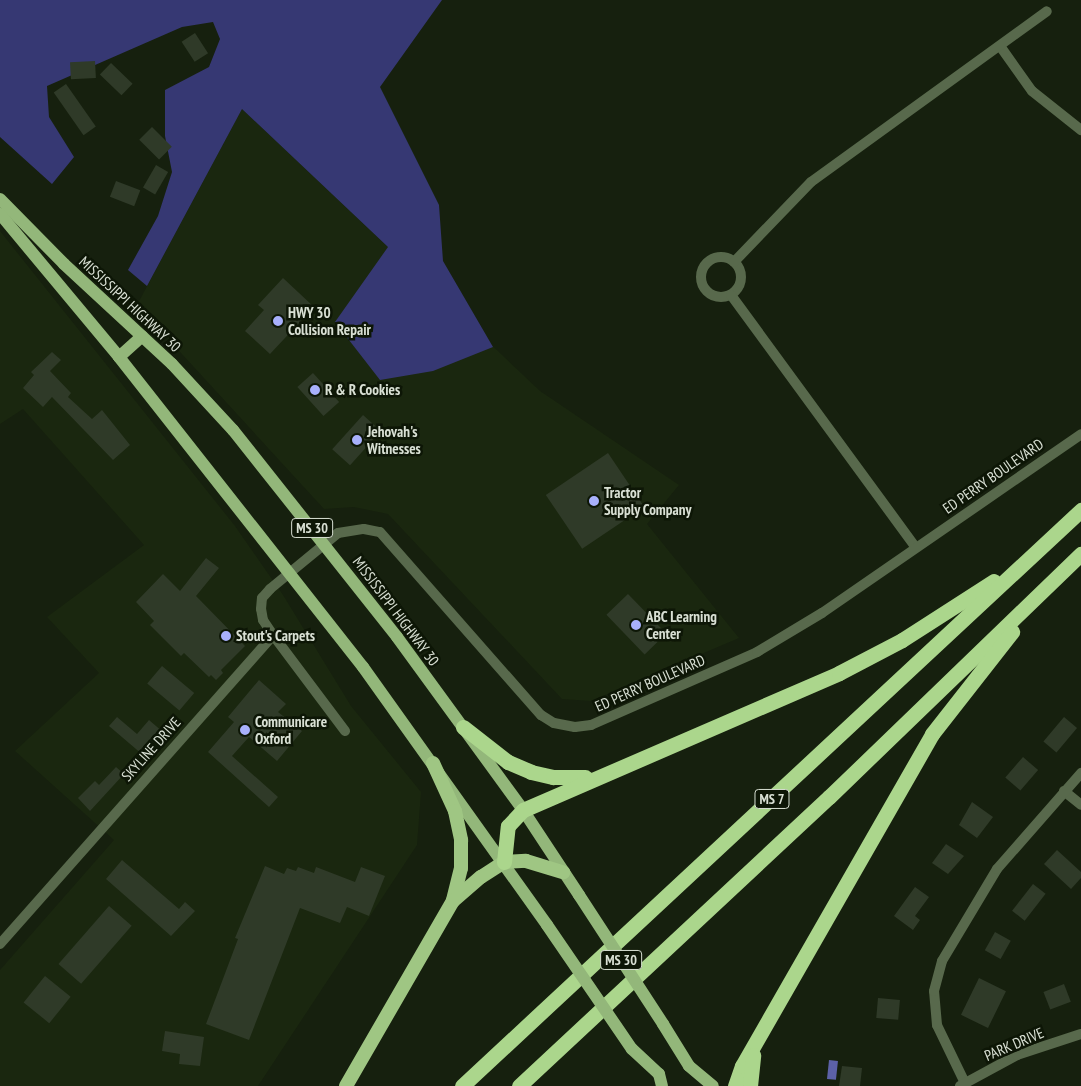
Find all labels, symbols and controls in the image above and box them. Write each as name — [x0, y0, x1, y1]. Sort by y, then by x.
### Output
street label: MISSISSIPPI HIGHWAY 30 — [75, 252, 185, 356]
place label: HWY 30 Collision Repair — [288, 303, 371, 338]
marker: HWY 30 Collision Repair — [272, 315, 284, 327]
place label: R & R Cookies — [325, 381, 400, 399]
marker: R & R Cookies — [309, 384, 321, 396]
place label: Jehovah's Witnesses — [367, 422, 421, 457]
marker: Jehovah's Witnesses — [351, 434, 363, 446]
street label: ED PERRY BOULEVARD — [939, 435, 1047, 517]
place label: Tractor Supply Company — [604, 483, 692, 518]
marker: Tractor Supply Company — [588, 495, 600, 507]
road number: MS 30 — [291, 516, 333, 540]
street label: MISSISSIPPI HIGHWAY 30 — [349, 553, 443, 669]
place label: ABC Learning Center — [646, 607, 717, 642]
marker: ABC Learning Center — [630, 619, 642, 631]
place label: Stout's Carpets — [236, 627, 315, 645]
marker: Stout's Carpets — [220, 630, 232, 642]
street label: ED PERRY BOULEVARD — [592, 651, 708, 715]
place label: Communicare Oxford — [255, 712, 327, 747]
street label: SKYLINE DRIVE — [118, 713, 184, 785]
marker: Communicare Oxford — [239, 724, 251, 736]
road number: MS 7 — [753, 788, 791, 811]
road number: MS 30 — [600, 948, 642, 972]
street label: PARK DRIVE — [982, 1023, 1046, 1065]

